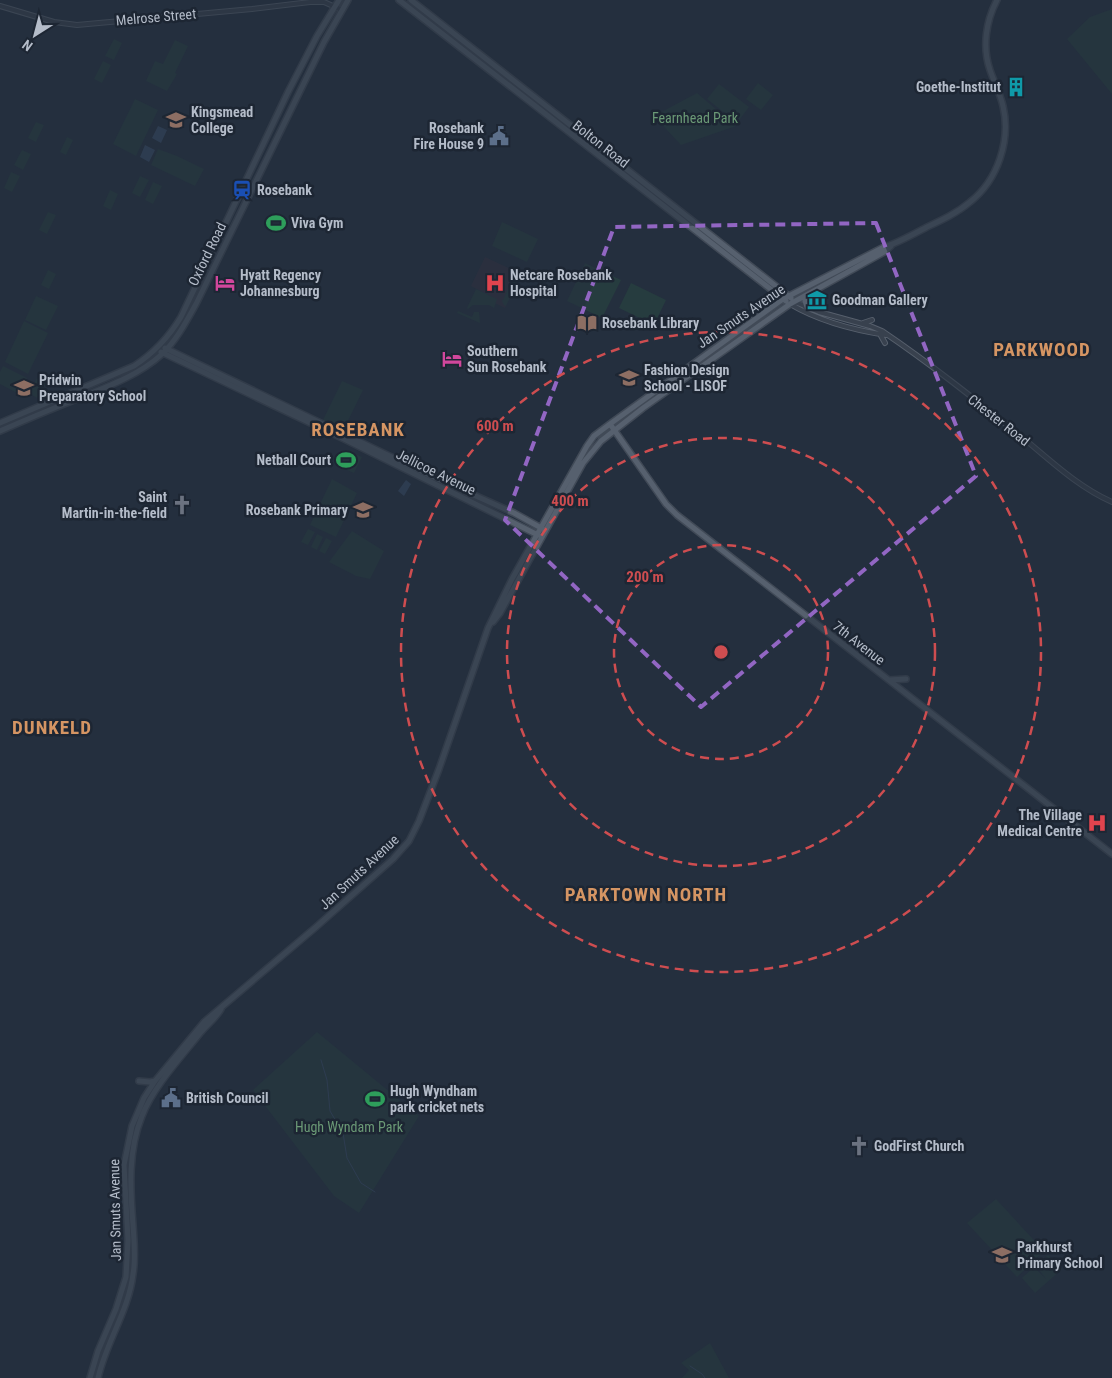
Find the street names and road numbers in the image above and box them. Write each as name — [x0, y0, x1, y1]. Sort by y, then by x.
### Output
street label: Melrose Street — [115, 6, 197, 28]
street label: Bolton Road — [570, 117, 632, 171]
street label: Oxford Road — [185, 220, 229, 288]
street label: Jan Smuts Avenue — [694, 281, 788, 351]
street label: Chester Road — [965, 391, 1033, 449]
street label: Jellicoe Avenue — [394, 446, 479, 498]
street label: 7th Avenue — [830, 618, 888, 668]
street label: Jan Smuts Avenue — [316, 831, 402, 913]
street label: Jan Smuts Avenue — [106, 1158, 124, 1261]

